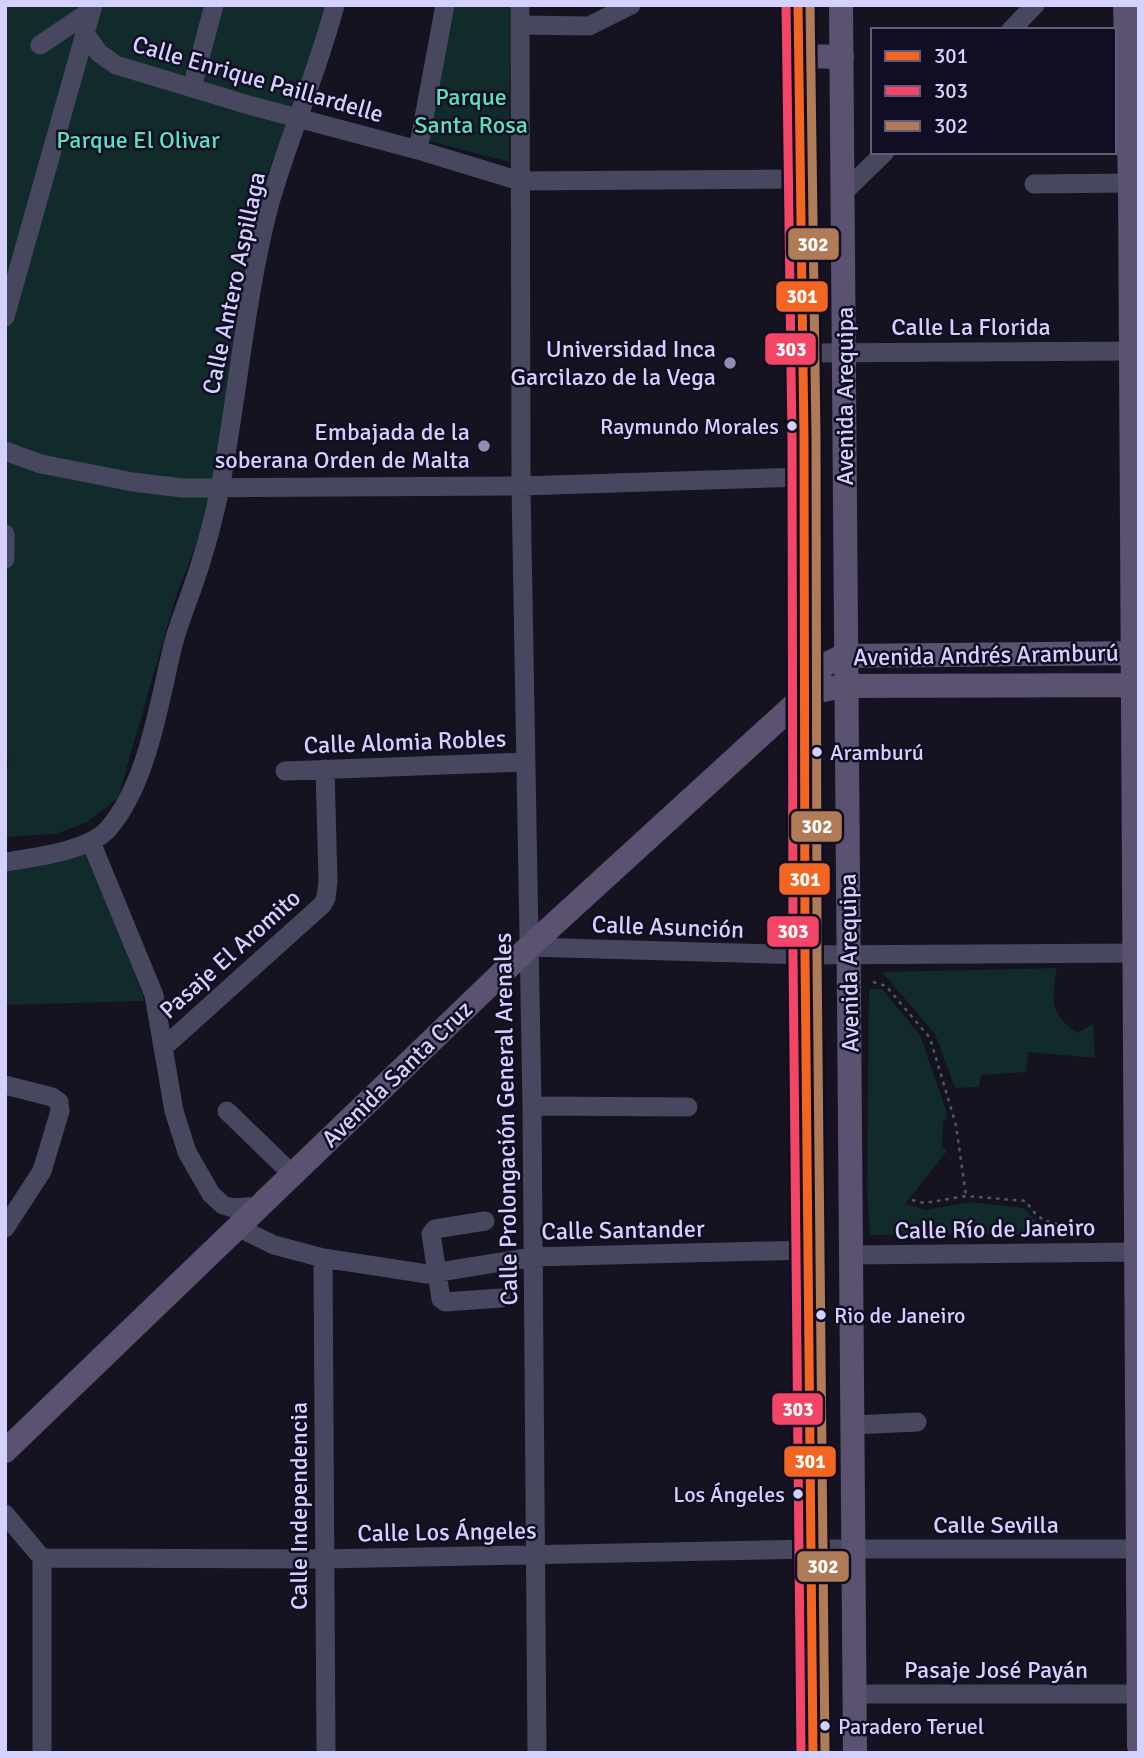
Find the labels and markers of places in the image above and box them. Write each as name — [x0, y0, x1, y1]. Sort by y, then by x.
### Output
place label: Universidad Inca Garcilazo de la Vega — [511, 334, 716, 392]
marker: Universidad Inca Garcilazo de la Vega — [722, 355, 738, 371]
place label: Raymundo Morales — [600, 413, 779, 440]
place label: Embajada de la soberana Orden de Malta — [215, 417, 470, 475]
marker: Raymundo Morales — [785, 419, 799, 433]
marker: Embajada de la soberana Orden de Malta — [476, 438, 492, 454]
place label: Aramburú — [830, 739, 924, 766]
marker: Aramburú — [810, 745, 824, 759]
place label: Rio de Janeiro — [834, 1302, 966, 1329]
marker: Rio de Janeiro — [814, 1308, 828, 1322]
place label: Los Ángeles — [673, 1481, 785, 1508]
marker: Los Ángeles — [791, 1487, 805, 1501]
place label: Paradero Teruel — [838, 1713, 984, 1740]
marker: Paradero Teruel — [818, 1719, 832, 1733]

